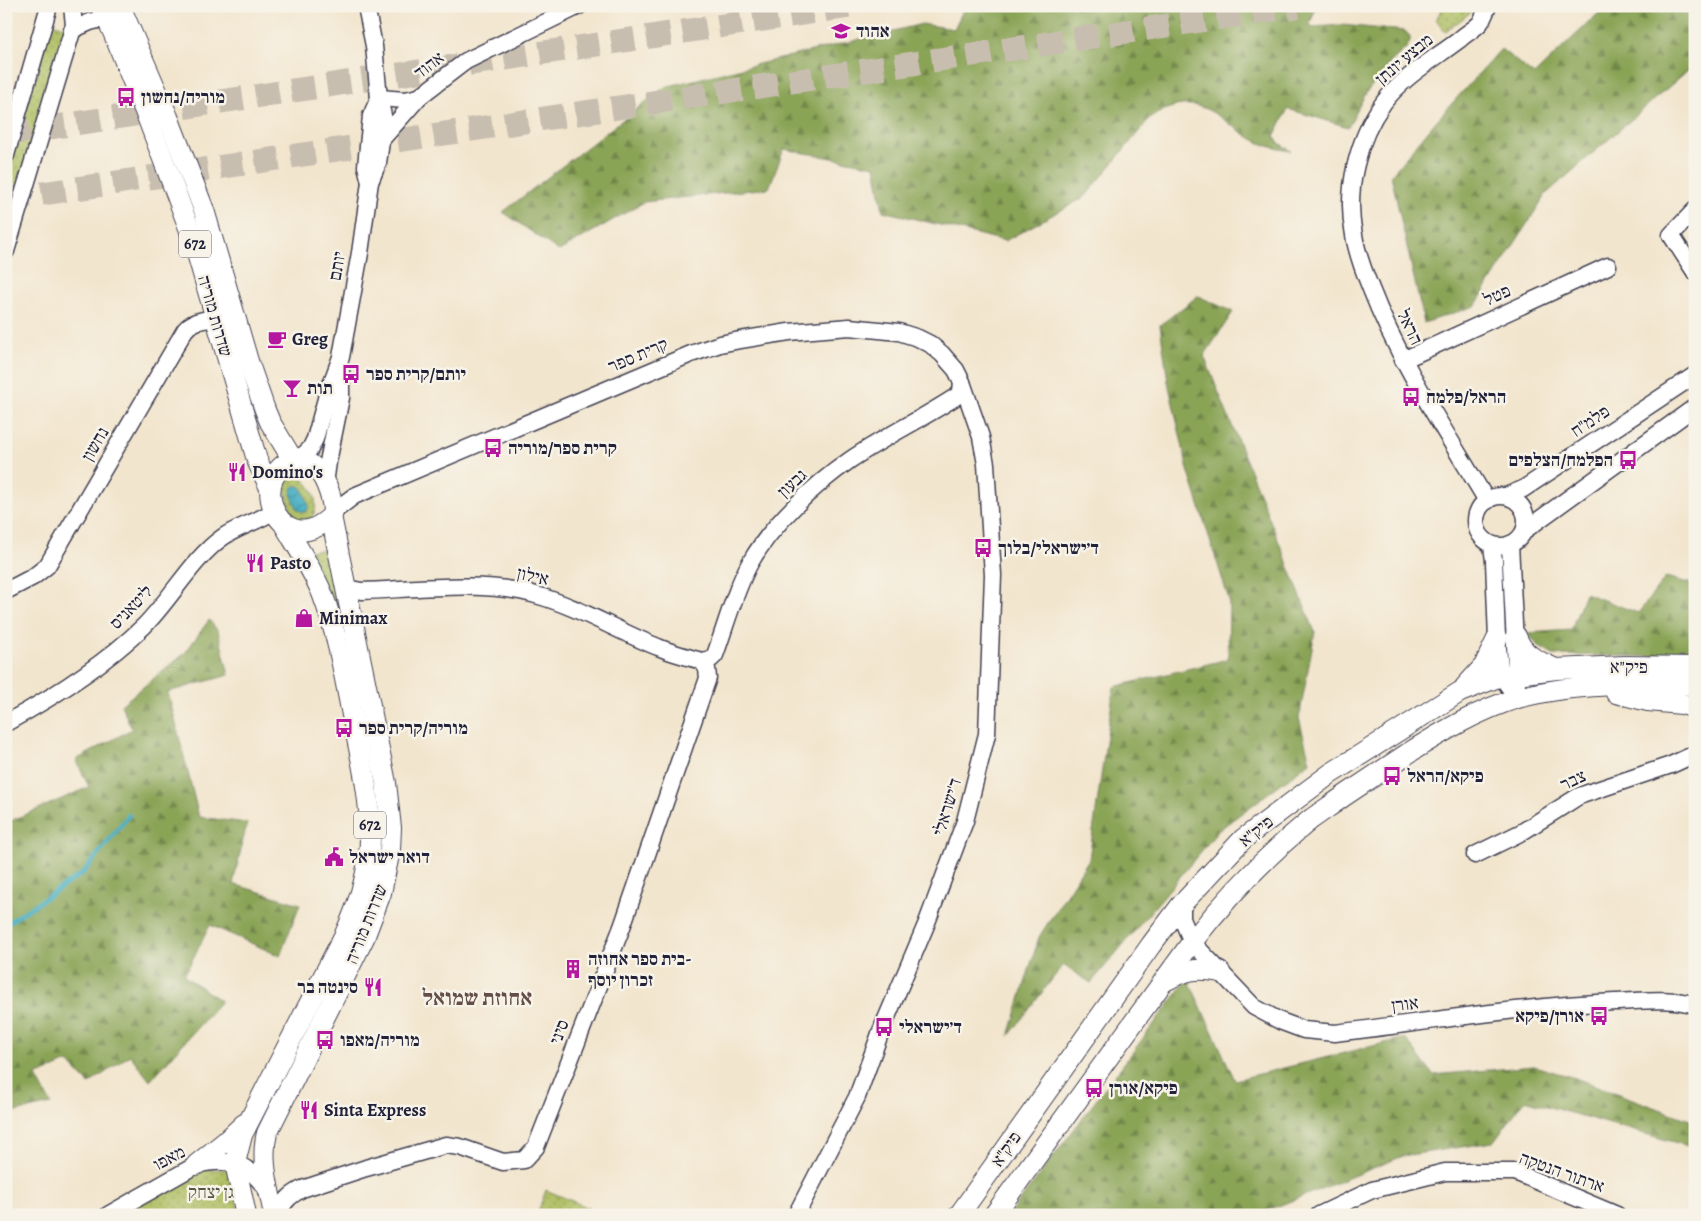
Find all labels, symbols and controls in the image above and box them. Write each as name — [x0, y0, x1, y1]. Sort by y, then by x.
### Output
place label: אהוד — [856, 19, 890, 43]
school or university icon: אהוד — [830, 20, 852, 42]
street label: מבצע יונתן — [1370, 28, 1438, 90]
street label: אהוד — [409, 46, 449, 84]
place label: מוריה/נחשון — [141, 85, 225, 109]
bus stop icon: מוריה/נחשון — [115, 86, 137, 108]
road number: 672 — [179, 230, 211, 258]
street label: יותם — [323, 249, 351, 283]
street label: שדרות מוריה — [192, 272, 238, 360]
street label: פטל — [1480, 278, 1514, 312]
street label: הראל — [1391, 305, 1429, 349]
place label: Greg — [292, 327, 329, 351]
cafe icon: Greg — [266, 328, 288, 350]
street label: קרית ספר — [604, 332, 672, 378]
place label: יותם/קרית ספר — [366, 362, 466, 386]
bus stop icon: יותם/קרית ספר — [340, 363, 362, 385]
place label: תות — [307, 376, 333, 400]
bar icon: תות — [281, 377, 303, 399]
place label: הראל/פלמח — [1426, 385, 1506, 409]
bus stop icon: הראל/פלמח — [1400, 386, 1422, 408]
street label: פלמ"ח — [1566, 399, 1614, 443]
street label: נחשון — [76, 422, 114, 466]
place label: קרית ספר/מוריה — [508, 436, 617, 460]
bus stop icon: קרית ספר/מוריה — [482, 437, 504, 459]
place label: הפלמח/הצלפים — [1508, 448, 1613, 472]
bus stop icon: הפלמח/הצלפים — [1617, 449, 1639, 471]
place label: Domino's — [252, 460, 323, 484]
restaurant icon: Domino's — [226, 461, 248, 483]
street label: גבעון — [772, 463, 812, 503]
place label: ד׳ישראלי/בלוך — [998, 536, 1099, 560]
bus stop icon: ד׳ישראלי/בלוך — [972, 537, 994, 559]
place label: Pasto — [270, 551, 311, 575]
restaurant icon: Pasto — [244, 552, 266, 574]
street label: אילון — [515, 561, 551, 591]
street label: ליטאניס — [104, 580, 158, 634]
place label: Minimax — [319, 606, 387, 630]
shop icon: Minimax — [293, 607, 315, 629]
street label: פיק"א — [1610, 655, 1648, 679]
place label: מוריה/קרית ספר — [359, 716, 468, 740]
bus stop icon: מוריה/קרית ספר — [333, 717, 355, 739]
place label: פיקא/הראל — [1407, 764, 1484, 788]
street label: צבר — [1556, 764, 1590, 796]
bus stop icon: פיקא/הראל — [1381, 765, 1403, 787]
street label: ד'ישראלי — [927, 775, 967, 839]
street label: פיק"א — [1234, 810, 1278, 852]
road number: 672 — [354, 812, 386, 838]
place label: דואר ישראל — [349, 845, 430, 869]
public building icon: דואר ישראל — [323, 846, 345, 868]
street label: שדרות מוריה — [339, 881, 393, 967]
place label: בית ספר אחוזה- זכרון יוסף — [588, 947, 692, 992]
building icon: בית ספר אחוזה- זכרון יוסף — [562, 958, 584, 980]
place label: סינטה בר — [297, 975, 358, 999]
restaurant icon: סינטה בר — [362, 976, 384, 998]
district label: אחוזת שמואל — [422, 983, 532, 1013]
street label: אורן — [1390, 990, 1420, 1018]
place label: אורן/פיקא — [1515, 1004, 1584, 1028]
bus stop icon: אורן/פיקא — [1588, 1005, 1610, 1027]
place label: ד׳ישראלי — [899, 1015, 962, 1039]
street label: סיני — [543, 1016, 575, 1048]
bus stop icon: ד׳ישראלי — [873, 1016, 895, 1038]
place label: מוריה/מאפו — [340, 1028, 420, 1052]
bus stop icon: מוריה/מאפו — [314, 1029, 336, 1051]
place label: פיקא/אורן — [1109, 1076, 1178, 1100]
bus stop icon: פיקא/אורן — [1083, 1077, 1105, 1099]
place label: Sinta Express — [324, 1098, 426, 1122]
restaurant icon: Sinta Express — [298, 1099, 320, 1121]
street label: פיק"א — [985, 1127, 1027, 1171]
street label: מאפו — [149, 1140, 189, 1176]
street label: ארתור הנטקה — [1516, 1145, 1608, 1199]
park label: גן יצחק — [188, 1180, 234, 1204]

